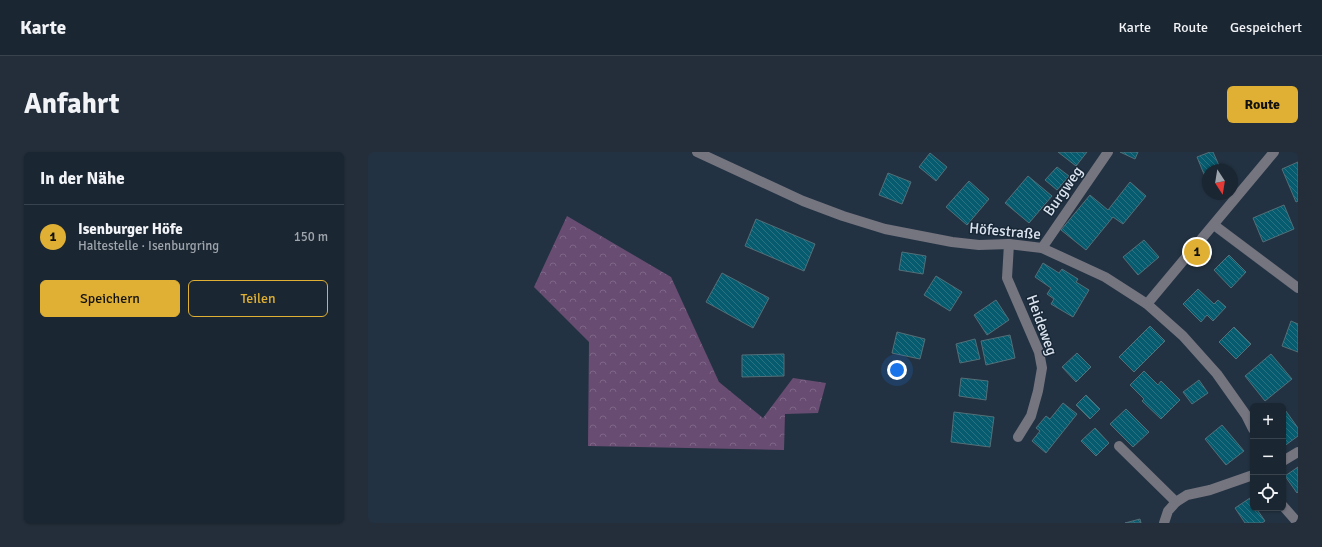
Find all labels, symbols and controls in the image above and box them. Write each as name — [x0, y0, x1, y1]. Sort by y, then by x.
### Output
text: Karte — [20, 16, 66, 40]
text: Karte — [1118, 19, 1151, 36]
text: Route — [1173, 19, 1208, 36]
text: Gespeichert — [1230, 19, 1302, 36]
button: Route — [1227, 86, 1298, 123]
text: Anfahrt — [24, 87, 120, 121]
street label: Burgweg — [1039, 163, 1087, 219]
north arrow — [1202, 164, 1238, 200]
text: In der Nähe — [40, 168, 125, 189]
street label: Höfestraße — [968, 219, 1042, 243]
text: Isenburger Höfe — [78, 220, 183, 238]
text: 1 — [49, 229, 57, 245]
text: 150 m — [294, 229, 328, 245]
pin: 1 — [1184, 237, 1210, 267]
text: Haltestelle · Isenburgring — [78, 238, 219, 254]
button: Speichern — [40, 280, 180, 317]
button: Teilen — [188, 280, 328, 317]
street label: Heideweg — [1023, 292, 1061, 358]
your location — [887, 360, 907, 380]
map controls — [1250, 403, 1286, 511]
button: + — [1250, 403, 1286, 439]
button: − — [1250, 439, 1286, 475]
button: locate — [1250, 475, 1286, 511]

